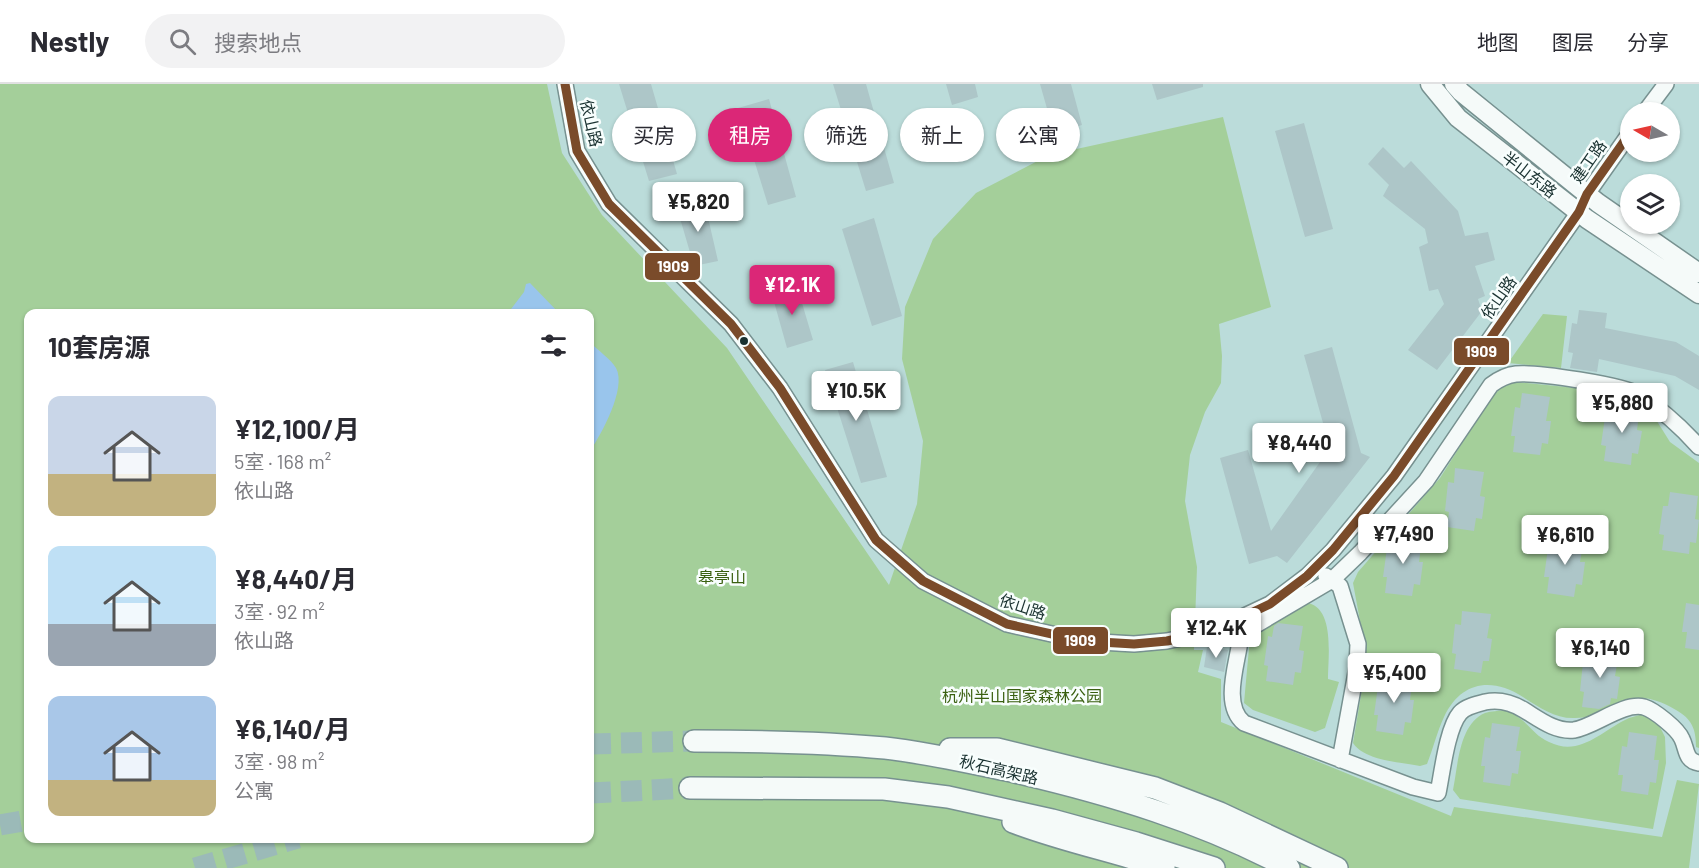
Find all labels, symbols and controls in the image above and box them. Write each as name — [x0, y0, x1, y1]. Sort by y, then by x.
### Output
search box — [145, 14, 565, 68]
text: Nestly — [30, 24, 109, 58]
icon: search — [166, 25, 199, 58]
text: 搜索地点 — [214, 29, 302, 55]
text: 地图 — [1477, 29, 1519, 54]
text: 图层 — [1552, 29, 1594, 54]
text: 分享 — [1627, 29, 1669, 54]
street label: 依山路 — [577, 97, 607, 149]
north arrow — [1620, 102, 1680, 162]
map controls — [1620, 102, 1680, 234]
chip: 买房 — [612, 108, 696, 162]
chip: 租房 — [708, 108, 792, 162]
chip: 筛选 — [804, 108, 888, 162]
chip: 新上 — [900, 108, 984, 162]
chip: 公寓 — [996, 108, 1080, 162]
street label: 建工路 — [1566, 136, 1610, 186]
street label: 半山东路 — [1499, 147, 1561, 201]
button: layers — [1620, 174, 1680, 234]
pin: ¥5,820 — [649, 182, 747, 233]
text: ¥5,820 — [666, 189, 730, 213]
line badge: 1909 — [644, 252, 701, 281]
text: 1909 — [657, 256, 689, 275]
pin: ¥12.1K — [743, 265, 841, 316]
text: ¥12.1K — [764, 272, 821, 296]
street label: 依山路 — [1476, 272, 1520, 322]
icon: filters — [537, 329, 570, 362]
text: 10套房源 — [48, 331, 150, 362]
unlabelled marker — [738, 335, 750, 347]
line badge: 1909 — [1453, 337, 1510, 366]
text: 1909 — [1465, 341, 1497, 360]
pin: ¥10.5K — [807, 371, 905, 422]
text: ¥10.5K — [826, 378, 886, 402]
pin: ¥5,880 — [1573, 383, 1671, 434]
text: ¥5,880 — [1591, 390, 1653, 414]
text: ¥12,100/月 — [234, 413, 360, 444]
icon: home — [96, 420, 168, 492]
pin: ¥8,440 — [1250, 423, 1348, 474]
text: ¥8,440 — [1266, 430, 1332, 454]
text: 5室 · 168 m² — [234, 449, 331, 473]
text: 依山路 — [234, 478, 294, 502]
pin: ¥7,490 — [1354, 514, 1452, 565]
pin: ¥6,610 — [1516, 515, 1614, 566]
text: ¥7,490 — [1372, 521, 1434, 545]
text: ¥6,610 — [1536, 522, 1594, 546]
text: ¥8,440/月 — [234, 563, 357, 594]
park label: 皋亭山 — [698, 567, 746, 586]
icon: home — [96, 570, 168, 642]
street label: 依山路 — [997, 590, 1049, 622]
text: 3室 · 92 m² — [234, 599, 325, 623]
pin: ¥12.4K — [1167, 608, 1265, 659]
text: ¥12.4K — [1185, 615, 1247, 639]
line badge: 1909 — [1052, 626, 1109, 655]
text: 依山路 — [234, 628, 294, 652]
pin: ¥6,140 — [1551, 628, 1649, 679]
text: 1909 — [1064, 630, 1096, 649]
text: ¥6,140 — [1570, 635, 1630, 659]
pin: ¥5,400 — [1345, 653, 1443, 704]
text: ¥5,400 — [1362, 660, 1426, 684]
park label: 杭州半山国家森林公园 — [942, 686, 1102, 705]
text: ¥6,140/月 — [234, 713, 351, 744]
icon: home — [96, 720, 168, 792]
text: 3室 · 98 m² — [234, 749, 324, 773]
street label: 秋石高架路 — [958, 751, 1040, 787]
text: 公寓 — [234, 778, 274, 802]

